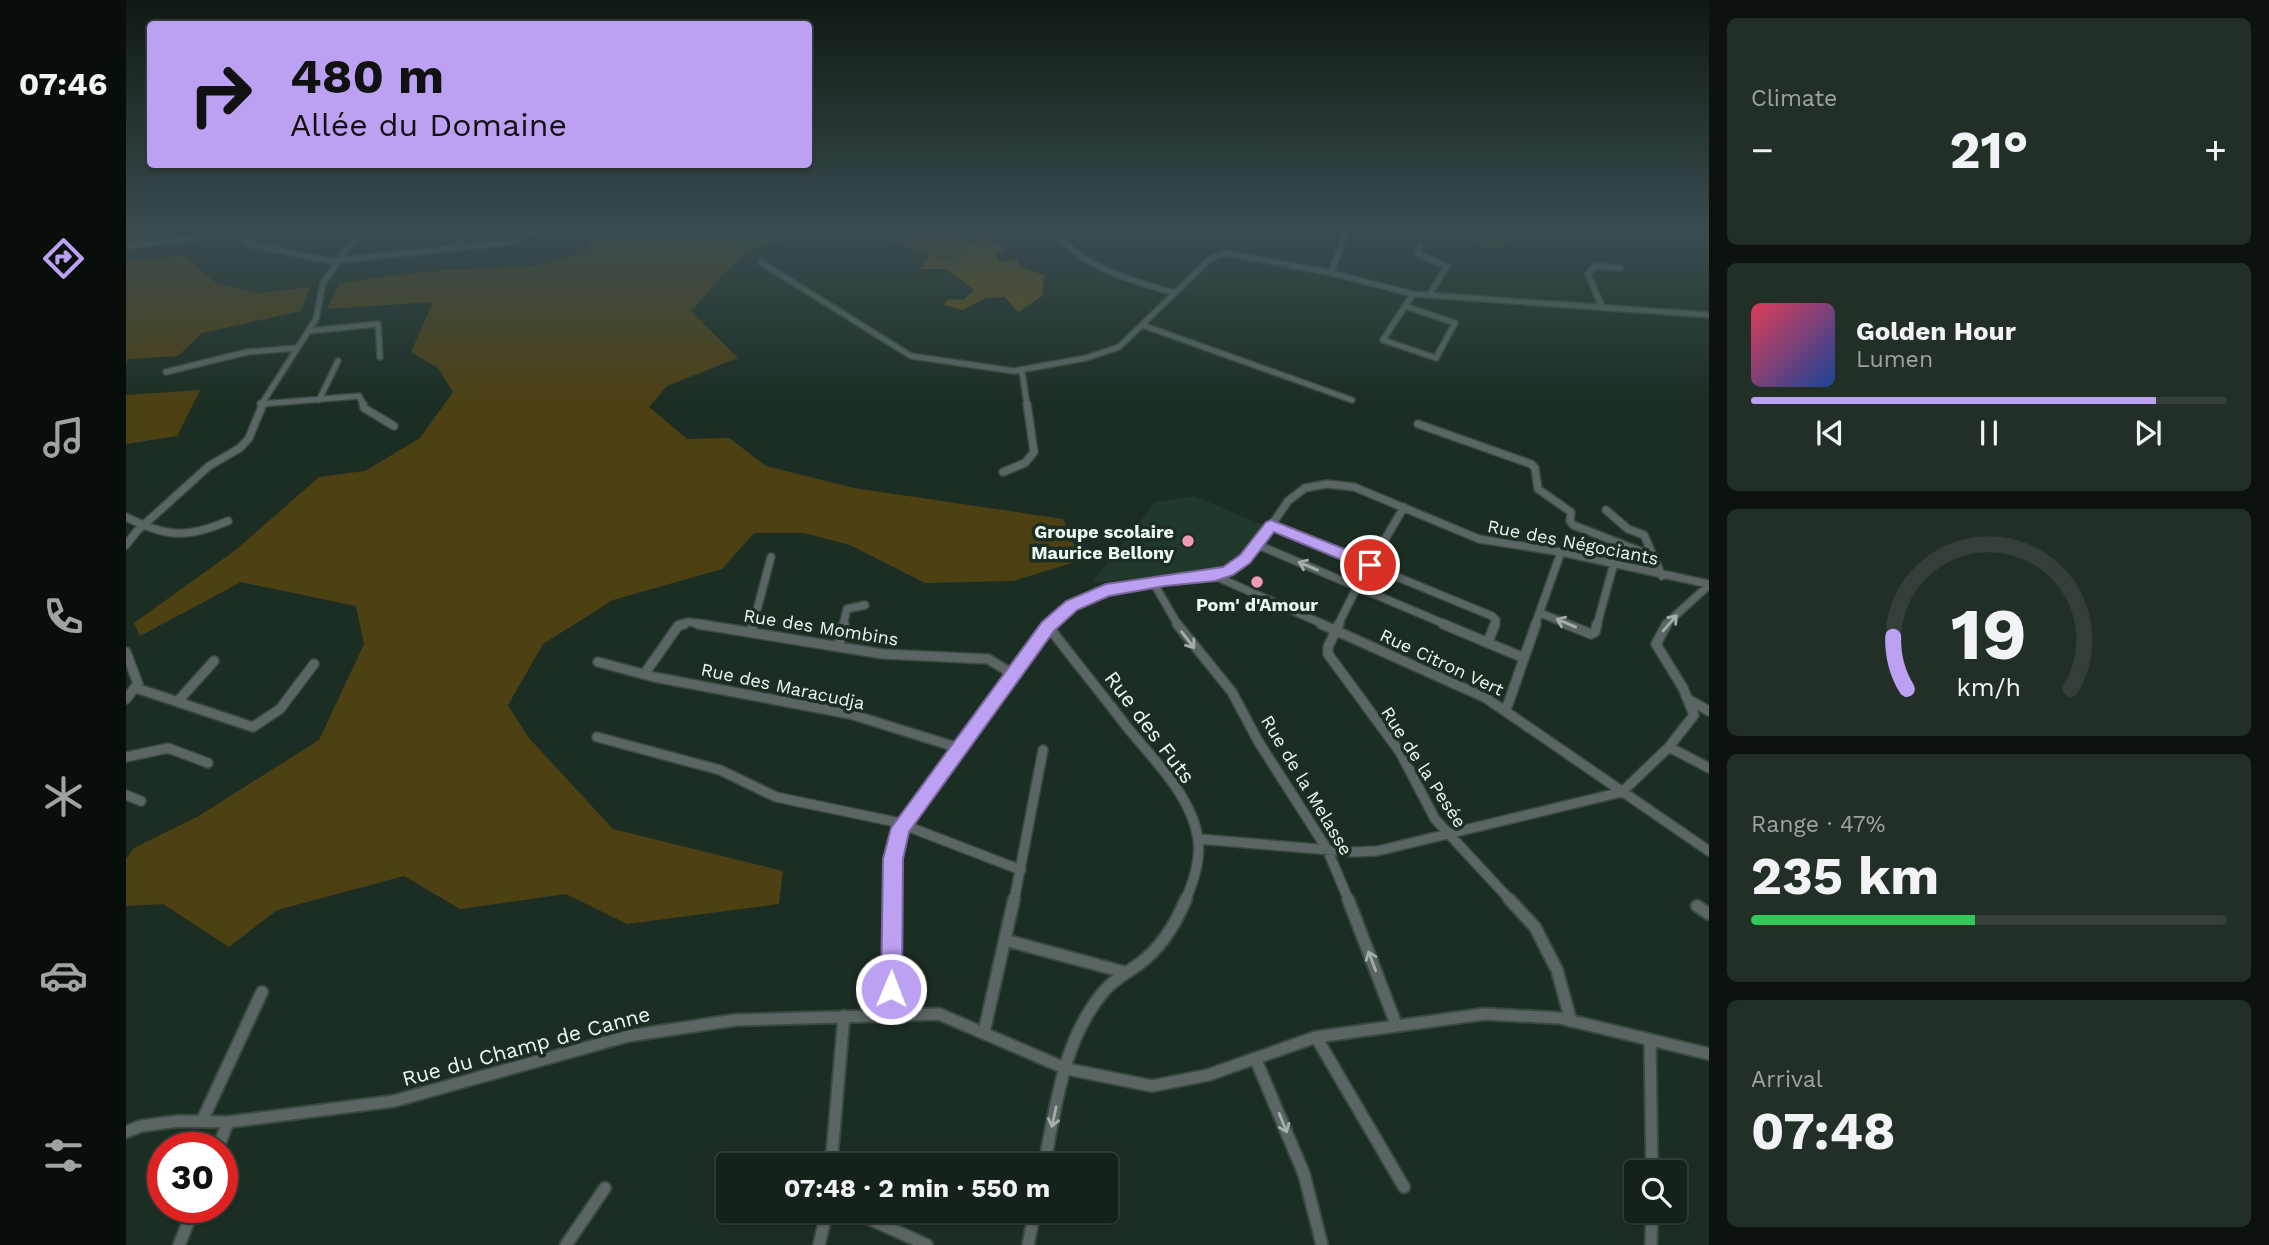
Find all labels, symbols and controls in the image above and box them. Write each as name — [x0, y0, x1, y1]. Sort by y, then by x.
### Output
text: 480 m — [290, 47, 444, 105]
icon: right — [175, 49, 266, 140]
text: 07:46 — [19, 65, 107, 103]
text: Climate — [1751, 85, 1837, 112]
text: Allée du Domaine — [290, 106, 567, 144]
text: 21° — [1949, 120, 2029, 181]
text: − — [1751, 128, 1774, 172]
text: + — [2204, 128, 2227, 172]
icon: directions — [39, 234, 88, 283]
text: Golden Hour — [1856, 316, 2016, 346]
text: Lumen — [1856, 346, 1933, 373]
icon: music — [39, 413, 88, 462]
icon: previous — [1811, 414, 1849, 452]
icon: pause — [1970, 414, 2008, 452]
icon: next — [2129, 414, 2167, 452]
street label: Rue des Négociants — [1486, 515, 1660, 569]
place label: Groupe scolaire Maurice Bellony — [1031, 521, 1175, 563]
marker: Groupe scolaire Maurice Bellony — [1180, 533, 1196, 549]
pin — [1340, 535, 1400, 595]
icon: arrive — [1351, 546, 1389, 584]
one-way arrow — [1297, 558, 1319, 571]
marker: Pom' d'Amour — [1249, 574, 1265, 590]
text: 19 — [1951, 591, 2027, 677]
icon: phone — [39, 592, 88, 641]
place label: Pom' d'Amour — [1196, 594, 1318, 615]
street label: Rue des Mombins — [742, 604, 900, 650]
one-way arrow — [1662, 614, 1678, 632]
one-way arrow — [1555, 616, 1577, 629]
street label: Rue Citron Vert — [1377, 624, 1508, 700]
one-way arrow — [1181, 630, 1196, 648]
street label: Rue des Maracudja — [699, 658, 867, 714]
street label: Rue des Futs — [1100, 666, 1200, 788]
text: km/h — [1957, 672, 2021, 701]
street label: Rue de la Pesée — [1377, 703, 1471, 831]
street label: Rue de la Melasse — [1257, 711, 1357, 859]
icon: climate — [39, 772, 88, 821]
text: Range · 47% — [1751, 811, 1885, 838]
text: 235 km — [1751, 846, 1939, 907]
one-way arrow — [1364, 950, 1377, 972]
icon: car — [39, 951, 88, 1000]
position arrow — [854, 952, 928, 1026]
street label: Rue du Champ de Canne — [399, 1001, 653, 1091]
text: Arrival — [1751, 1066, 1823, 1093]
text: 07:48 — [1751, 1101, 1896, 1162]
one-way arrow — [1047, 1105, 1061, 1128]
one-way arrow — [1278, 1111, 1291, 1133]
icon: filters — [39, 1131, 88, 1180]
speed limit sign: 30 — [147, 1132, 238, 1223]
map controls — [1624, 1160, 1687, 1223]
button: search — [1624, 1160, 1687, 1223]
text: 07:48 · 2 min · 550 m — [784, 1173, 1050, 1203]

